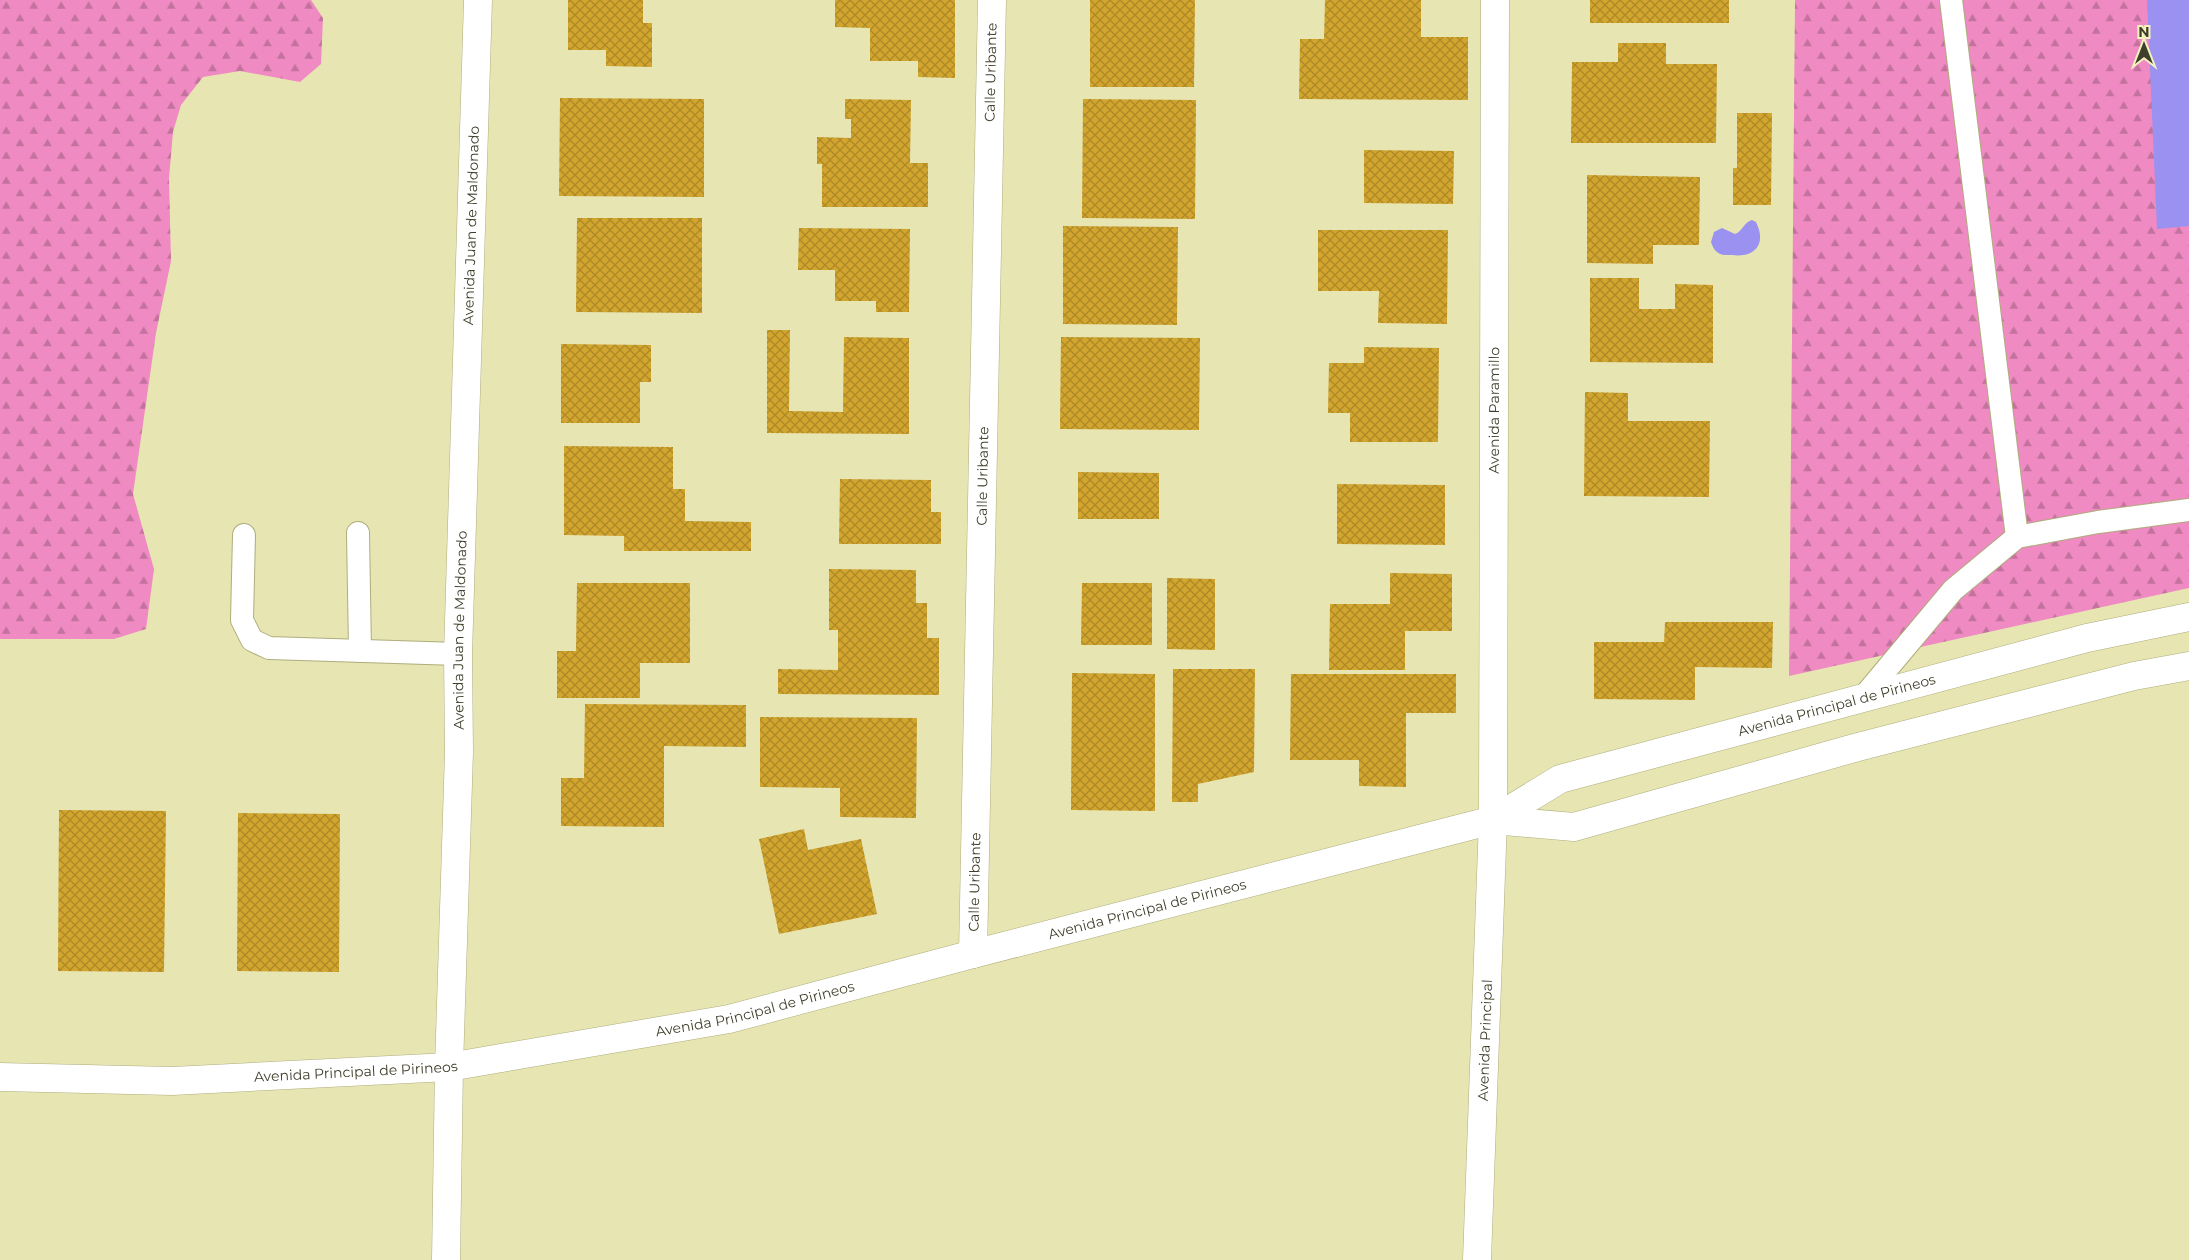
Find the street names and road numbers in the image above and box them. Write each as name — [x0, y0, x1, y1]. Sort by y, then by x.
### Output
street label: Calle Uribante — [981, 22, 1001, 122]
street label: Avenida Juan de Maldonado — [459, 125, 483, 325]
street label: Avenida Paramillo — [1485, 347, 1503, 474]
street label: Calle Uribante — [973, 426, 993, 526]
street label: Avenida Juan de Maldonado — [449, 530, 471, 730]
street label: Avenida Principal de Pirineos — [1736, 670, 1938, 740]
street label: Calle Uribante — [964, 832, 984, 932]
street label: Avenida Principal de Pirineos — [1046, 875, 1248, 943]
street label: Avenida Principal de Pirineos — [654, 977, 857, 1040]
street label: Avenida Principal — [1474, 979, 1496, 1101]
street label: Avenida Principal de Pirineos — [253, 1057, 459, 1086]

